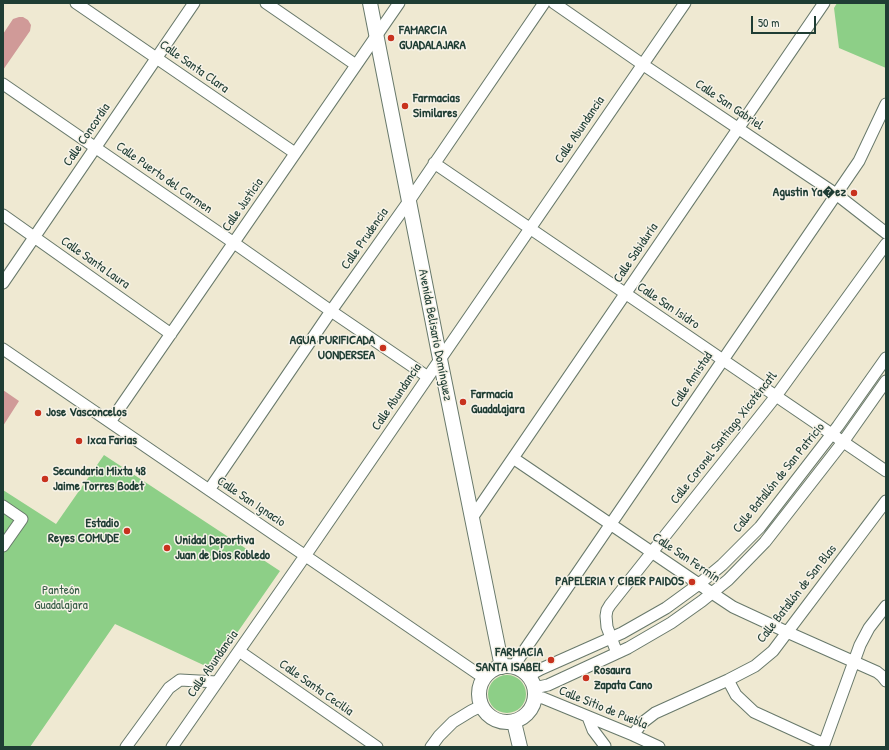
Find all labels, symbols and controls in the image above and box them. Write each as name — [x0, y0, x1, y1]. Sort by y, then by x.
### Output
scale bar — [753, 8, 818, 34]
text: 50 m — [758, 14, 779, 31]
place label: FAMARCIA GUADALAJARA — [399, 23, 466, 54]
marker: FAMARCIA GUADALAJARA — [386, 33, 396, 43]
street label: Calle Santa Clara — [156, 37, 232, 97]
street label: Calle San Gabriel — [692, 76, 766, 134]
place label: Farmacias Similares — [413, 91, 460, 122]
street label: Calle Abundancia — [552, 93, 608, 167]
street label: Calle Concordia — [60, 101, 114, 169]
marker: Farmacias Similares — [400, 101, 410, 111]
street label: Calle Puerto del Carmen — [113, 139, 215, 217]
street label: Calle Justicia — [219, 175, 267, 235]
place label: Agustin Ya�ez — [773, 185, 846, 201]
marker: Agustin Ya�ez — [849, 188, 859, 198]
street label: Calle Prudencia — [338, 205, 392, 273]
street label: Calle Sabiduría — [610, 220, 662, 286]
street label: Calle Santa Laura — [57, 233, 133, 293]
street label: Avenida Belisario Domínguez — [415, 268, 455, 402]
street label: Calle San Isidro — [634, 279, 702, 333]
place label: AGUA PURIFICADA UONDERSEA — [290, 333, 375, 364]
marker: AGUA PURIFICADA UONDERSEA — [378, 343, 388, 353]
street label: Calle Amistad — [668, 349, 716, 411]
street label: Calle Abundancia — [369, 360, 425, 434]
street label: Calle Coronel Santiago Xicoténcatl — [667, 369, 781, 507]
place label: Farmacia Guadalajara — [471, 387, 525, 418]
marker: Farmacia Guadalajara — [458, 397, 468, 407]
place label: Jose Vasconcelos — [46, 405, 127, 421]
marker: Jose Vasconcelos — [33, 408, 43, 418]
street label: Calle Batallón de San Patricio — [730, 420, 828, 536]
place label: Ixca Farias — [87, 433, 137, 449]
marker: Ixca Farias — [74, 436, 84, 446]
place label: Secundaria Mixta 48 Jaime Torres Bodet — [53, 464, 146, 495]
street label: Calle San Ignacio — [214, 473, 288, 531]
marker: Secundaria Mixta 48 Jaime Torres Bodet — [40, 474, 50, 484]
place label: Estadio Reyes COMUDE — [48, 516, 119, 547]
marker: Estadio Reyes COMUDE — [122, 526, 132, 536]
street label: Calle San Fermín — [649, 530, 723, 586]
place label: Unidad Deportiva Juan de Dios Robledo — [175, 533, 270, 564]
street label: Calle Batallón de San Blas — [754, 542, 840, 646]
marker: Unidad Deportiva Juan de Dios Robledo — [162, 543, 172, 553]
place label: PAPELERIA Y CIBER PAIDOS — [555, 574, 684, 590]
marker: PAPELERIA Y CIBER PAIDOS — [687, 577, 697, 587]
park label: Panteón Guadalajara — [34, 583, 88, 614]
street label: Calle Abundancia — [184, 628, 242, 700]
place label: FARMACIA SANTA ISABEL — [476, 645, 543, 676]
marker: FARMACIA SANTA ISABEL — [546, 655, 556, 665]
street label: Calle Santa Cecilia — [276, 657, 356, 719]
place label: Rosaura Zapata Cano — [594, 663, 652, 694]
marker: Rosaura Zapata Cano — [581, 673, 591, 683]
street label: Calle Sitio de Puebla — [556, 683, 650, 733]

